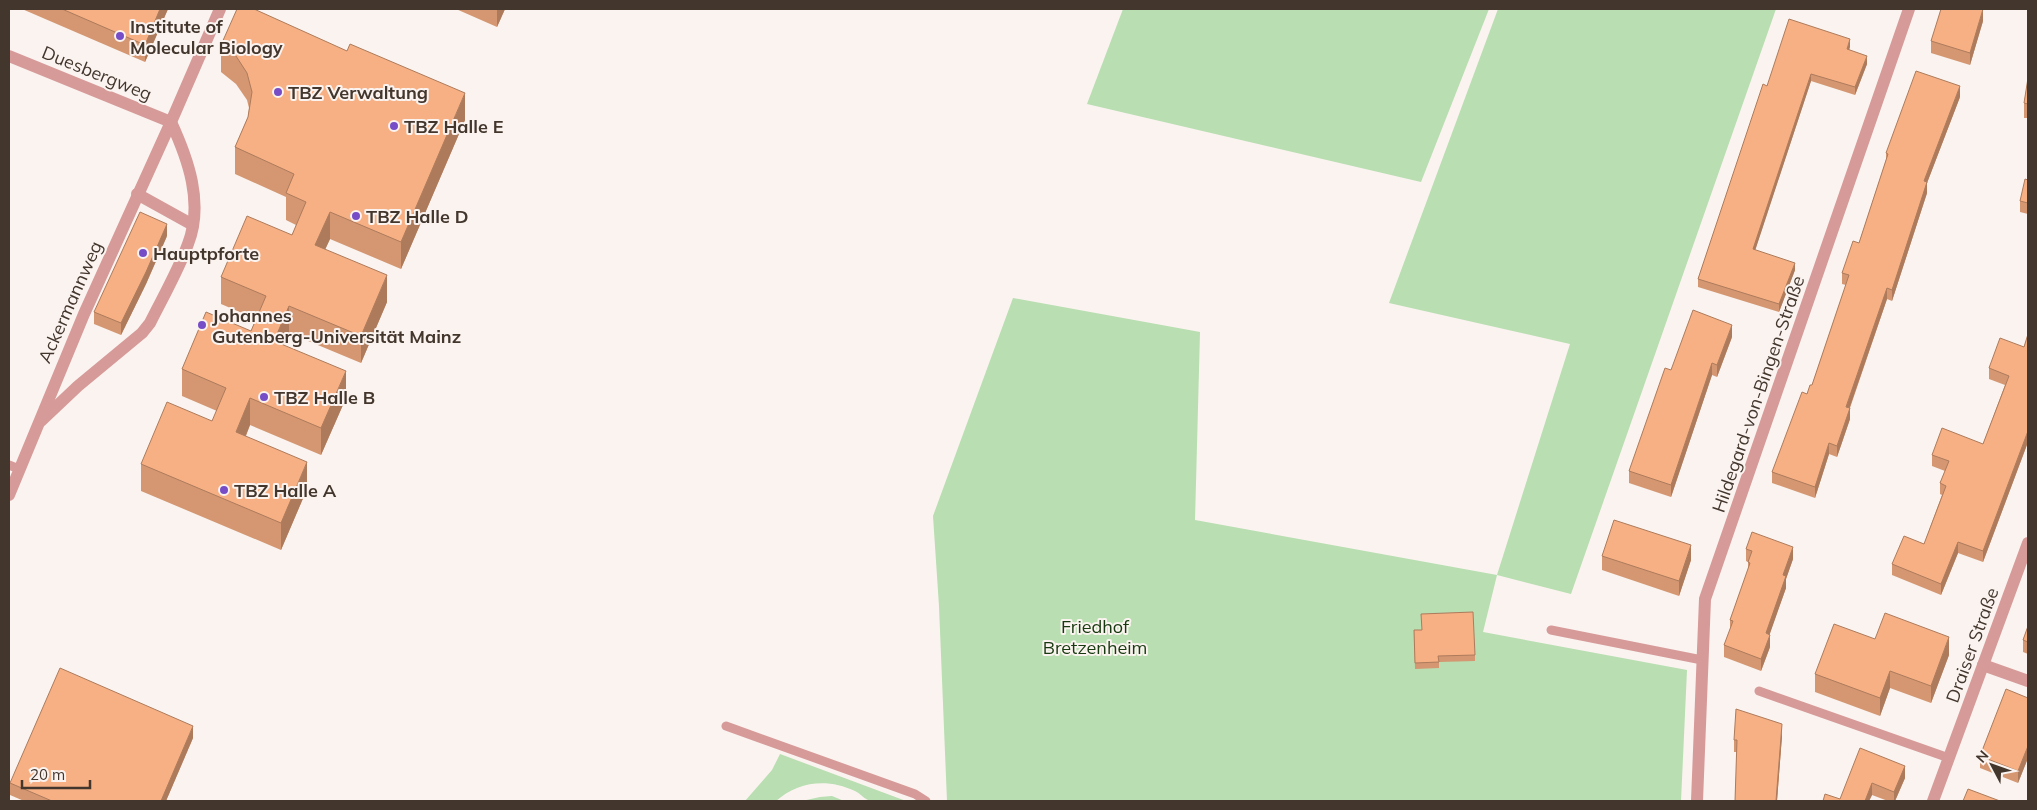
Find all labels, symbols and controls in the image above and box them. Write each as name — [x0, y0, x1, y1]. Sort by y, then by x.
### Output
place label: Institute of Molecular Biology — [130, 15, 283, 59]
marker: Institute of Molecular Biology — [114, 30, 126, 42]
street label: Duesbergweg — [39, 41, 155, 105]
place label: TBZ Verwaltung — [288, 81, 428, 104]
marker: TBZ Verwaltung — [272, 86, 284, 98]
place label: TBZ Halle E — [404, 115, 503, 138]
marker: TBZ Halle E — [388, 120, 400, 132]
place label: TBZ Halle D — [366, 205, 468, 228]
marker: TBZ Halle D — [350, 210, 362, 222]
street label: Ackermannweg — [33, 237, 107, 367]
place label: Hauptpforte — [153, 242, 259, 265]
marker: Hauptpforte — [137, 247, 149, 259]
street label: Hildegard-von-Bingen-Straße — [1707, 273, 1809, 515]
place label: Johannes Gutenberg-Universität Mainz — [212, 304, 461, 348]
marker: Johannes Gutenberg-Universität Mainz — [196, 319, 208, 331]
place label: TBZ Halle B — [274, 386, 375, 409]
marker: TBZ Halle B — [258, 391, 270, 403]
place label: TBZ Halle A — [234, 479, 337, 502]
marker: TBZ Halle A — [218, 484, 230, 496]
street label: Draiser Straße — [1941, 584, 2003, 706]
park label: Friedhof Bretzenheim — [1043, 615, 1147, 659]
north arrow — [1967, 740, 2017, 790]
text: N — [1972, 747, 1992, 766]
scale bar — [22, 758, 90, 790]
text: 20 m — [30, 765, 65, 784]

